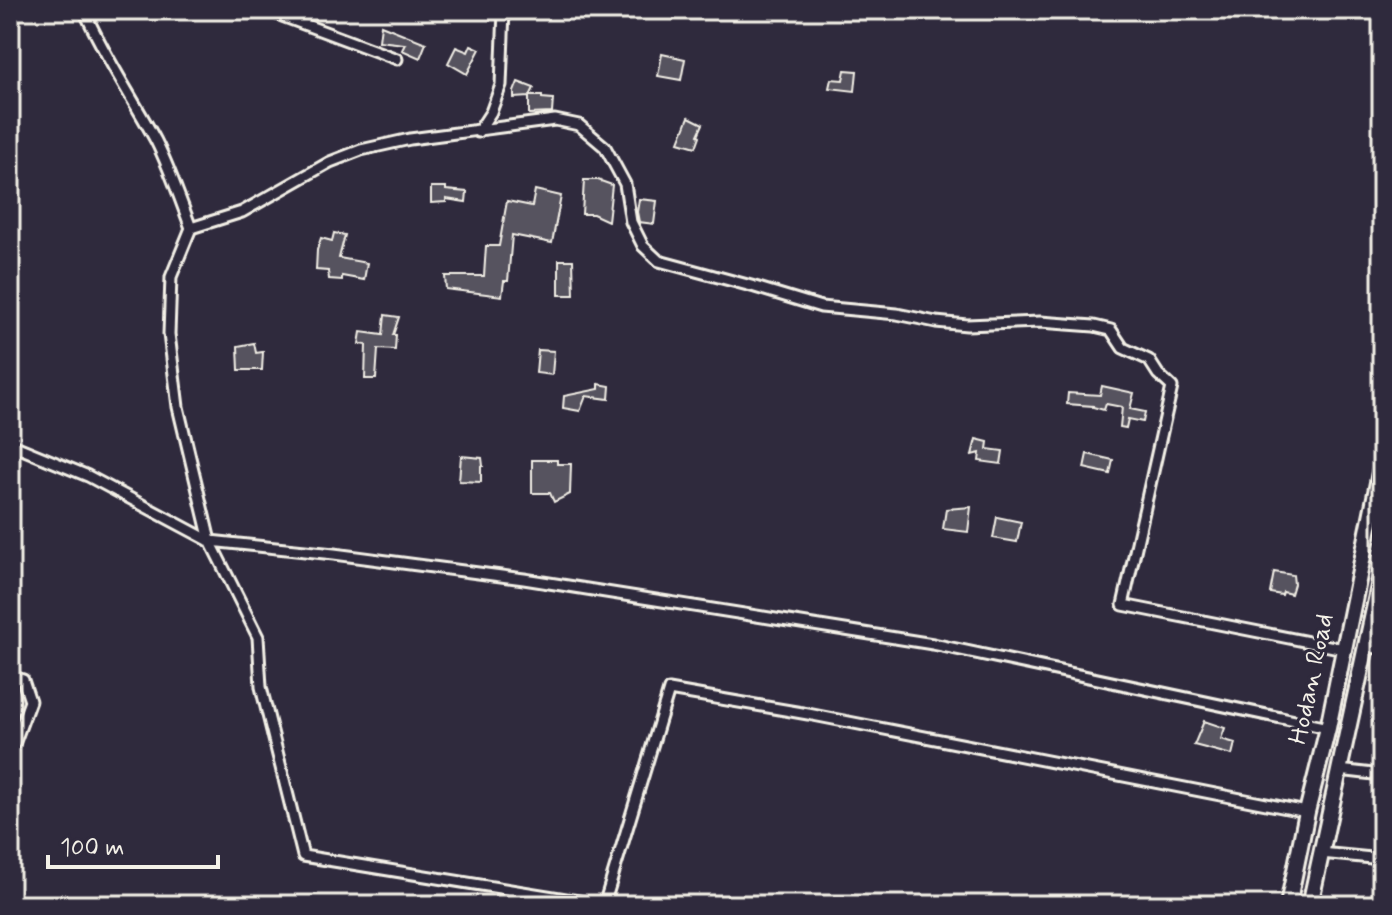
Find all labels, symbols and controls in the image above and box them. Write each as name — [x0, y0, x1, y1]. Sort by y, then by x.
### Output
street label: Hodan Road — [1282, 611, 1342, 747]
scale bar — [48, 819, 218, 869]
text: 100 m — [60, 833, 124, 864]

